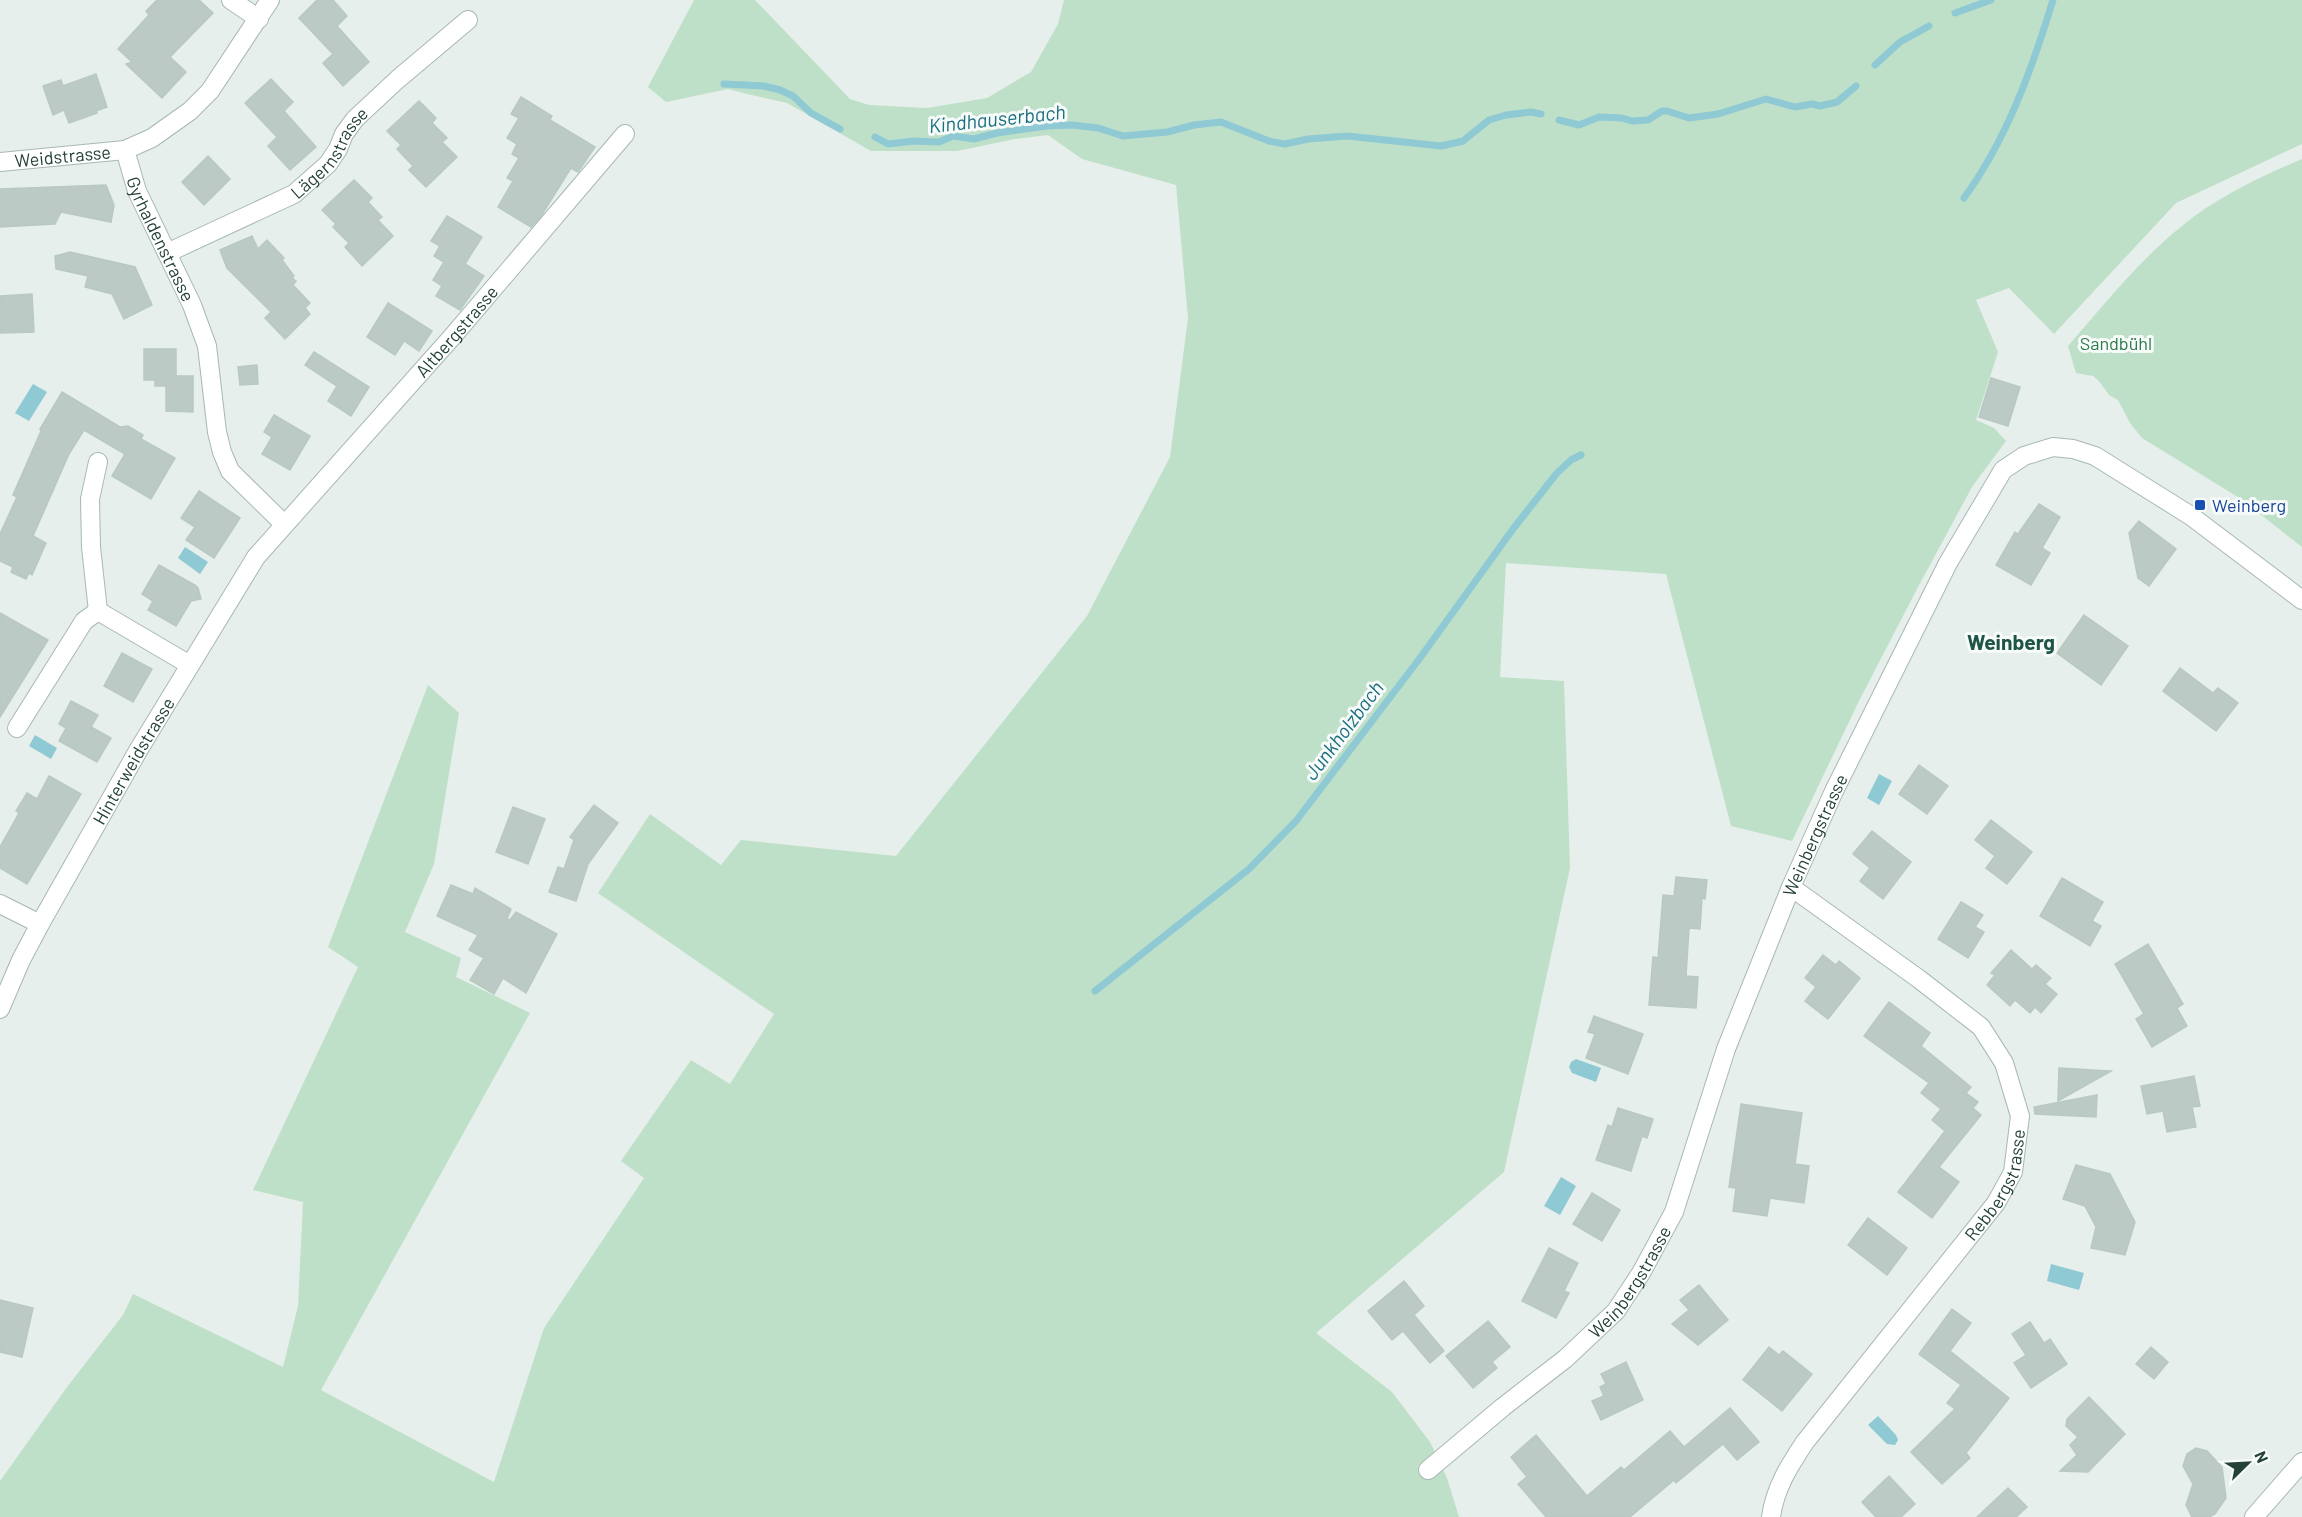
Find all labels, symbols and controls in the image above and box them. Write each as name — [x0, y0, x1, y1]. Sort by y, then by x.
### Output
water label: Kindhauserbach — [927, 99, 1067, 137]
street label: Lägernstrasse — [286, 102, 372, 203]
street label: Weidstrasse — [14, 140, 112, 172]
street label: Gyrhaldenstrasse — [122, 174, 200, 305]
street label: Altbergstrasse — [411, 281, 502, 381]
park label: Sandbühl — [2080, 332, 2152, 354]
place label: Weinberg — [2212, 494, 2286, 516]
marker: Weinberg — [2193, 498, 2207, 512]
district label: Weinberg — [1967, 629, 2055, 654]
water label: Junkholzbach — [1298, 676, 1388, 784]
street label: Hinterweidstrasse — [88, 693, 179, 828]
street label: Weinbergstrasse — [1778, 770, 1852, 899]
street label: Rebbergstrasse — [1960, 1128, 2029, 1245]
street label: Weinbergstrasse — [1584, 1222, 1675, 1342]
north arrow — [2218, 1433, 2278, 1493]
text: N — [2251, 1448, 2273, 1465]

